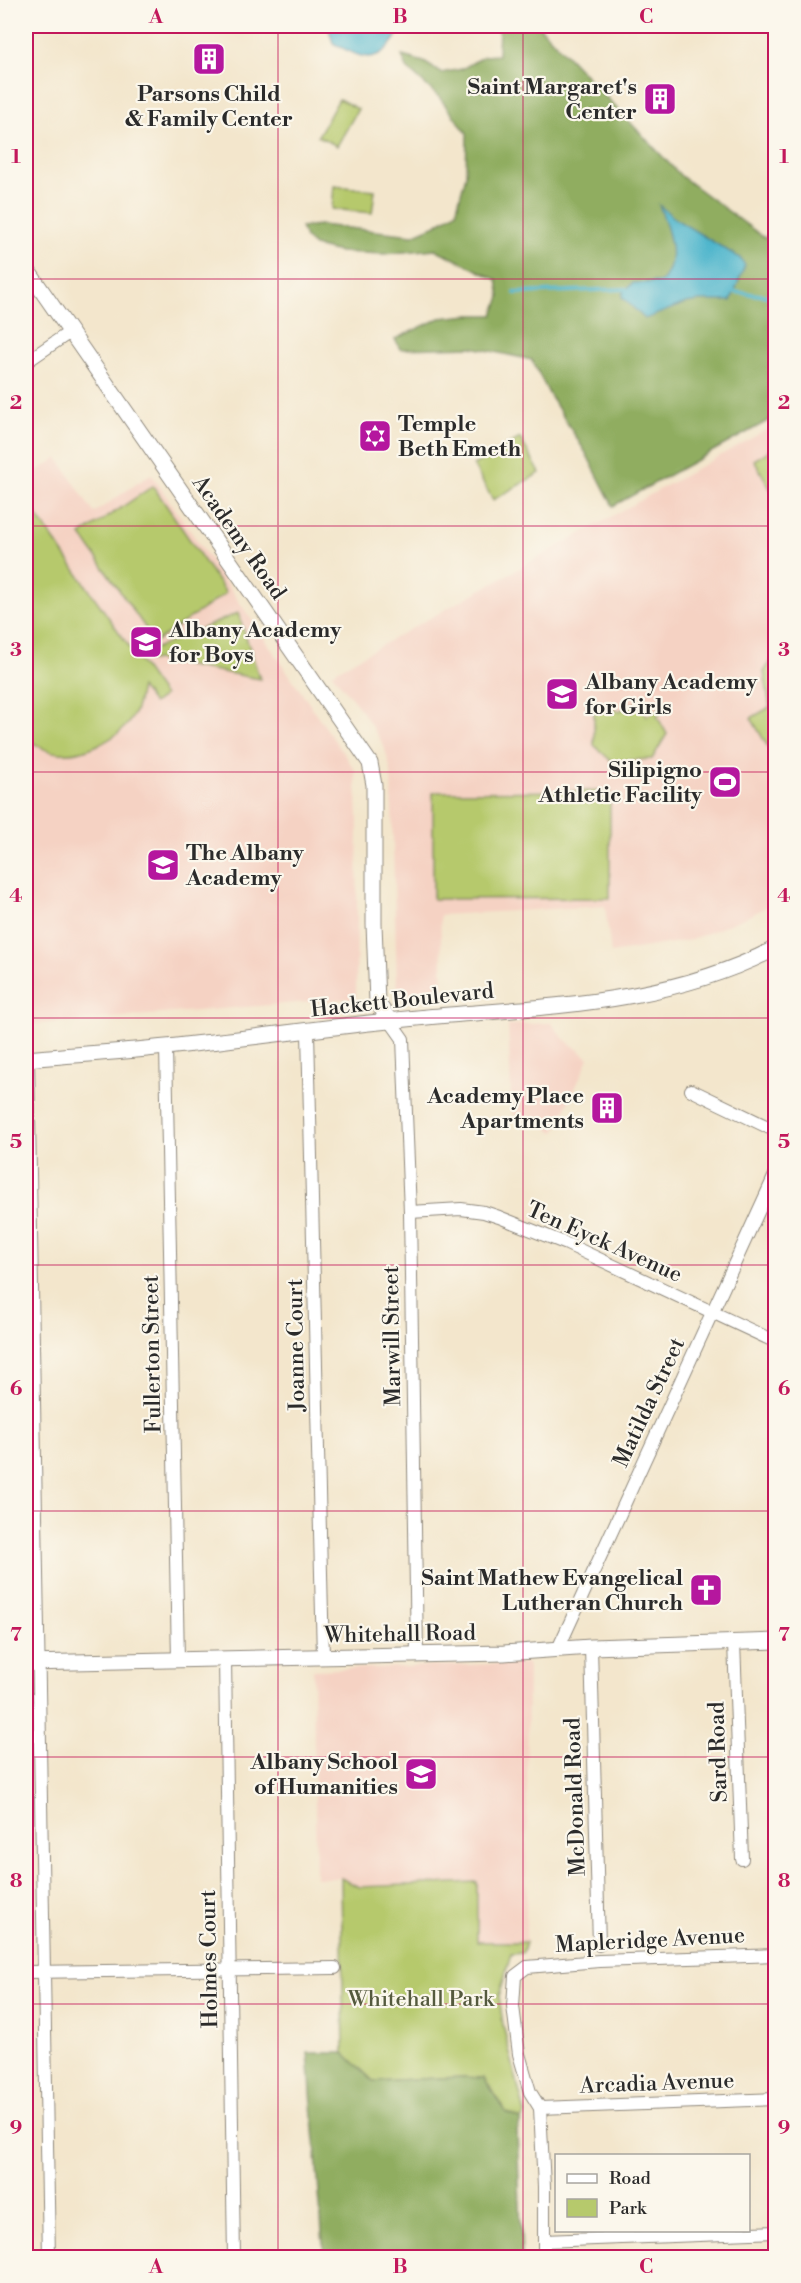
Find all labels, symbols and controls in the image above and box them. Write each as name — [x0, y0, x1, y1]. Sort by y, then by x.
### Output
text: A — [148, 5, 164, 30]
text: B — [392, 5, 408, 30]
text: C — [639, 5, 653, 30]
building icon: Parsons Child & Family Center — [191, 41, 227, 77]
place label: Saint Margaret's Center — [468, 74, 637, 126]
place label: Parsons Child & Family Center — [125, 81, 293, 133]
building icon: Saint Margaret's Center — [642, 81, 678, 117]
text: 1 — [11, 145, 21, 170]
text: 1 — [779, 145, 789, 170]
text: 2 — [10, 391, 22, 416]
text: 2 — [778, 391, 790, 416]
place label: Temple Beth Emeth — [398, 411, 521, 463]
synagogue icon: Temple Beth Emeth — [357, 418, 393, 454]
street label: Academy Road — [185, 470, 292, 606]
place label: Albany Academy for Boys — [168, 617, 342, 669]
school or university icon: Albany Academy for Boys — [128, 624, 164, 660]
text: 3 — [10, 638, 22, 663]
text: 3 — [778, 638, 790, 663]
place label: Albany Academy for Girls — [584, 669, 758, 721]
school or university icon: Albany Academy for Girls — [544, 676, 580, 712]
place label: Silipigno Athletic Facility — [537, 757, 703, 809]
sports icon: Silipigno Athletic Facility — [707, 764, 743, 800]
place label: The Albany Academy — [185, 840, 305, 892]
school or university icon: The Albany Academy — [145, 847, 181, 883]
text: 4 — [9, 884, 23, 909]
text: 4 — [777, 884, 791, 909]
street label: Hackett Boulevard — [309, 977, 496, 1024]
place label: Academy Place Apartments — [426, 1083, 584, 1135]
building icon: Academy Place Apartments — [589, 1090, 625, 1126]
text: 5 — [10, 1130, 22, 1155]
text: 5 — [778, 1130, 790, 1155]
street label: Ten Eyck Avenue — [523, 1196, 686, 1289]
street label: Marwill Street — [378, 1265, 407, 1407]
street label: Fullerton Street — [138, 1274, 167, 1433]
street label: Joanne Court — [282, 1278, 311, 1413]
street label: Matilda Street — [608, 1333, 691, 1472]
text: 6 — [10, 1377, 23, 1402]
text: 6 — [778, 1377, 791, 1402]
place label: Saint Mathew Evangelical Lutheran Church — [421, 1565, 683, 1617]
church icon: Saint Mathew Evangelical Lutheran Church — [688, 1572, 724, 1608]
street label: Whitehall Road — [323, 1620, 477, 1649]
text: 7 — [10, 1623, 22, 1648]
text: 7 — [778, 1623, 790, 1648]
street label: Sard Road — [703, 1700, 734, 1803]
street label: McDonald Road — [559, 1717, 592, 1877]
place label: Albany School of Humanities — [250, 1749, 398, 1801]
school or university icon: Albany School of Humanities — [403, 1756, 439, 1792]
text: 8 — [10, 1869, 23, 1894]
text: 8 — [778, 1869, 791, 1894]
street label: Holmes Court — [195, 1889, 224, 2029]
street label: Mapleridge Avenue — [555, 1922, 746, 1959]
park label: Whitehall Park — [347, 1986, 496, 2013]
street label: Arcadia Avenue — [578, 2067, 735, 2100]
text: 9 — [10, 2116, 22, 2141]
text: 9 — [778, 2116, 790, 2141]
legend — [555, 2154, 750, 2232]
text: Road — [609, 2167, 652, 2190]
text: Park — [609, 2197, 648, 2220]
text: A — [148, 2255, 164, 2280]
text: B — [392, 2255, 408, 2280]
text: C — [639, 2255, 653, 2280]

